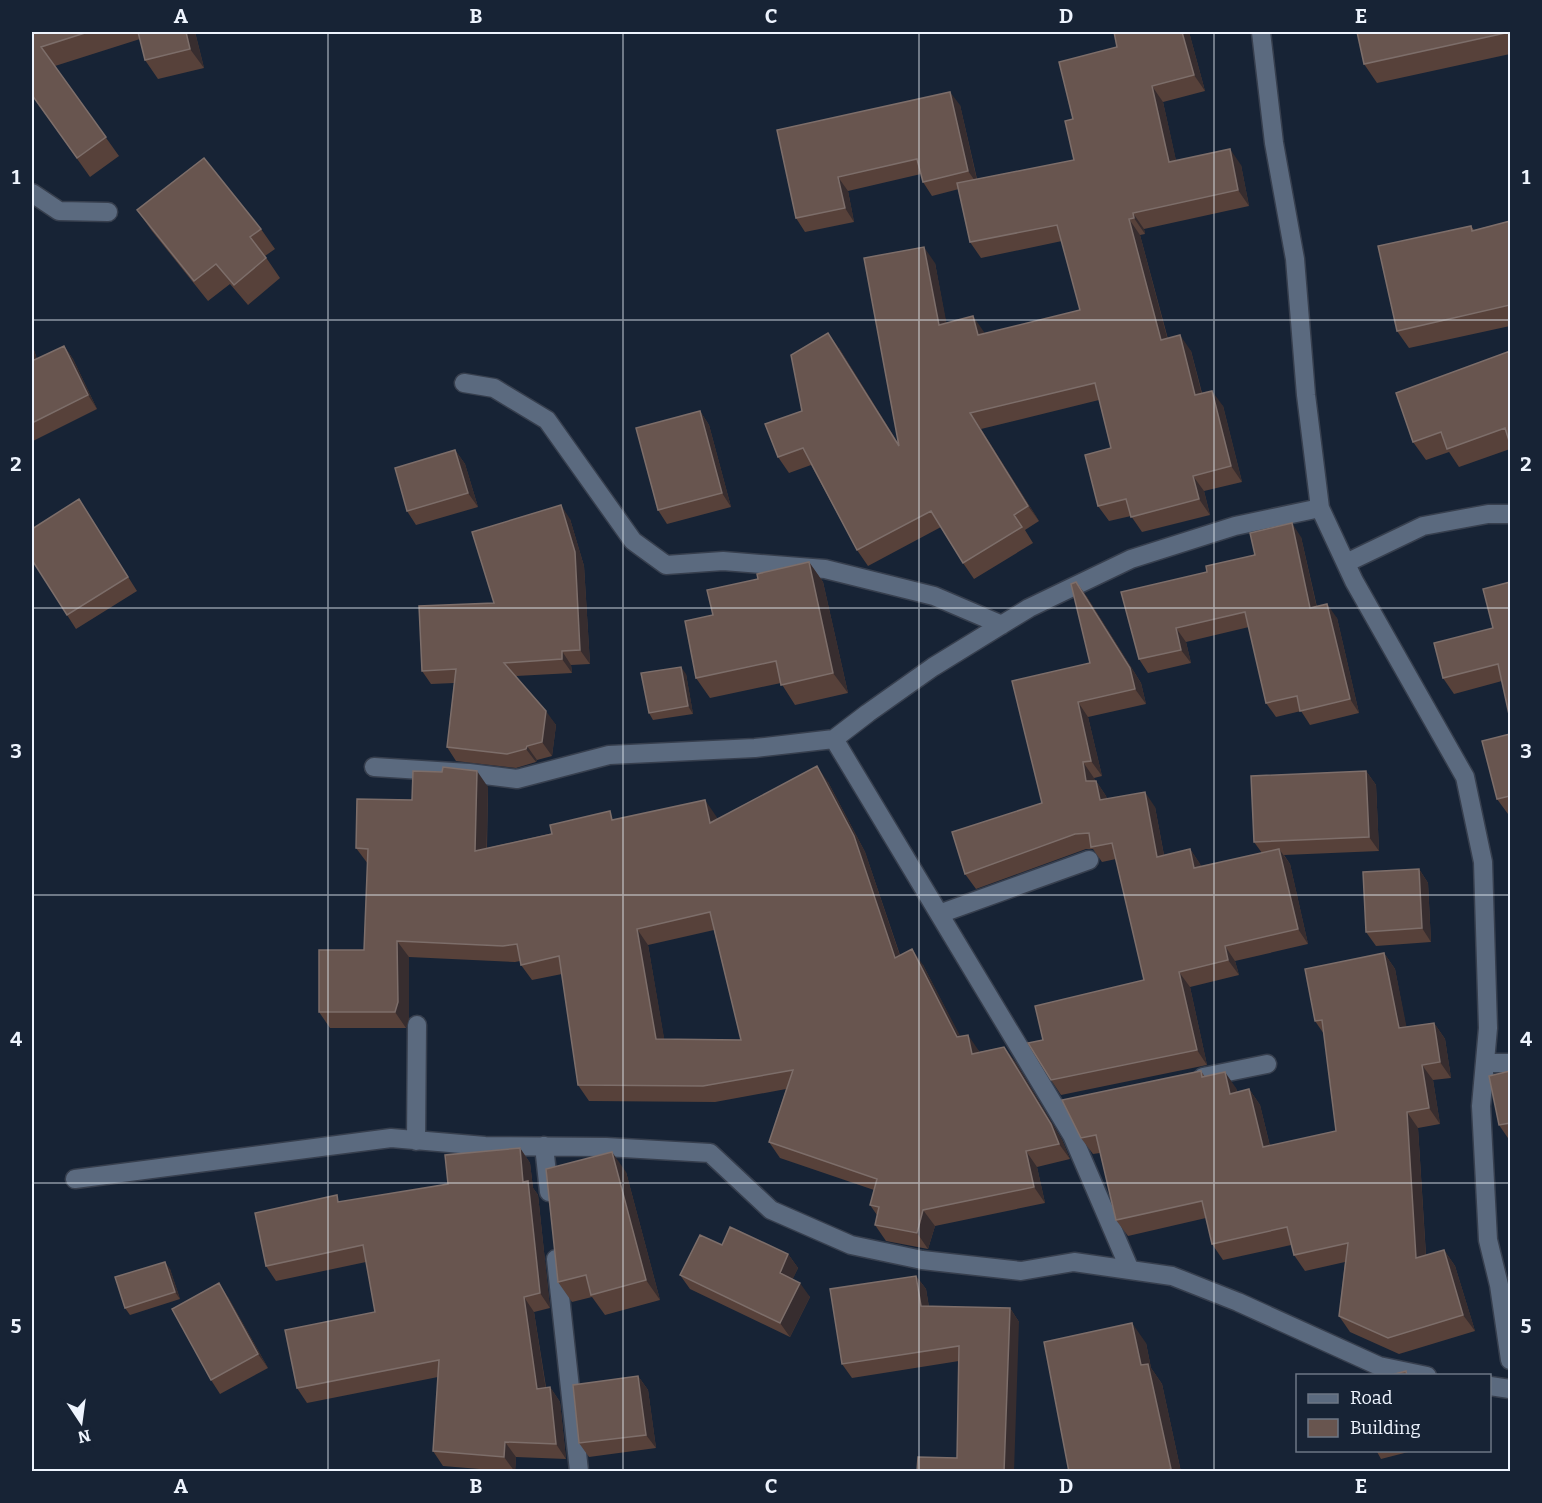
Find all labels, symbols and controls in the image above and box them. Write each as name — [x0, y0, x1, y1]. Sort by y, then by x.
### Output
text: A — [174, 4, 189, 28]
text: B — [470, 4, 483, 28]
text: C — [765, 4, 777, 28]
text: D — [1059, 4, 1073, 28]
text: E — [1355, 4, 1367, 28]
text: 1 — [12, 165, 21, 189]
text: 1 — [1522, 165, 1531, 189]
text: 2 — [10, 452, 22, 476]
text: 2 — [1520, 452, 1532, 476]
text: 3 — [10, 739, 22, 763]
text: 3 — [1520, 739, 1532, 763]
text: 4 — [10, 1027, 22, 1051]
text: 4 — [1520, 1027, 1532, 1051]
text: 5 — [11, 1314, 22, 1338]
text: 5 — [1521, 1314, 1532, 1338]
legend — [1296, 1374, 1491, 1452]
text: Road — [1350, 1387, 1393, 1409]
north arrow — [51, 1392, 111, 1452]
text: Building — [1350, 1417, 1421, 1439]
text: N — [76, 1425, 92, 1447]
text: A — [174, 1474, 189, 1498]
text: B — [470, 1474, 483, 1498]
text: C — [765, 1474, 777, 1498]
text: D — [1059, 1474, 1073, 1498]
text: E — [1355, 1474, 1367, 1498]

